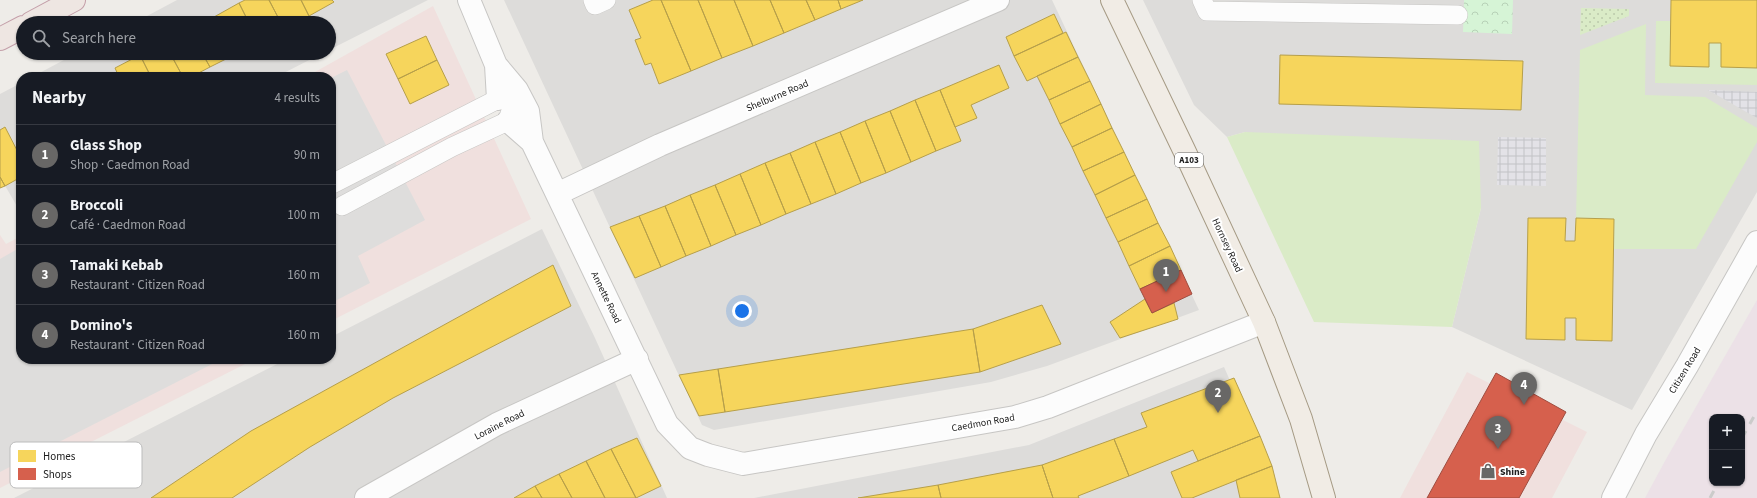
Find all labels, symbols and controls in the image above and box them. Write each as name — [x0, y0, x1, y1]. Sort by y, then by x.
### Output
search box — [16, 16, 336, 60]
icon: search — [30, 27, 52, 49]
text: Search here — [62, 28, 136, 49]
street label: Shelburne Road — [744, 76, 811, 115]
text: Nearby — [32, 86, 86, 110]
text: 4 results — [275, 89, 320, 107]
text: Glass Shop — [70, 135, 142, 156]
text: 1 — [42, 146, 48, 164]
text: 90 m — [294, 146, 320, 164]
road number: A103 — [1175, 153, 1203, 167]
text: Shop · Caedmon Road — [70, 156, 190, 174]
text: Broccoli — [70, 195, 123, 216]
text: 2 — [42, 206, 48, 224]
text: 100 m — [287, 206, 320, 224]
text: Café · Caedmon Road — [70, 216, 186, 234]
street label: Hornsey Road — [1208, 216, 1246, 275]
text: Tamaki Kebab — [70, 255, 163, 276]
pin: 1 — [1153, 259, 1179, 292]
text: 3 — [42, 266, 48, 284]
text: 160 m — [287, 266, 320, 284]
street label: Annette Road — [588, 269, 625, 326]
text: Restaurant · Citizen Road — [70, 276, 205, 294]
your location — [732, 301, 752, 321]
text: Domino's — [70, 315, 132, 336]
text: 4 — [42, 326, 48, 344]
text: 160 m — [287, 326, 320, 344]
text: Restaurant · Citizen Road — [70, 336, 205, 354]
street label: Citizen Road — [1665, 345, 1704, 396]
pin: 4 — [1511, 372, 1537, 405]
pin: 2 — [1205, 380, 1231, 413]
street label: Loraine Road — [472, 406, 527, 444]
street label: Caedmon Road — [950, 411, 1016, 435]
map controls — [1709, 414, 1745, 486]
button: + — [1709, 414, 1745, 450]
pin: 3 — [1485, 416, 1511, 449]
legend — [10, 442, 142, 488]
text: Homes — [43, 449, 76, 464]
button: − — [1709, 450, 1745, 486]
shop icon: Shine — [1479, 462, 1497, 480]
place label: Shine — [1500, 465, 1525, 479]
text: Shops — [43, 467, 72, 482]

